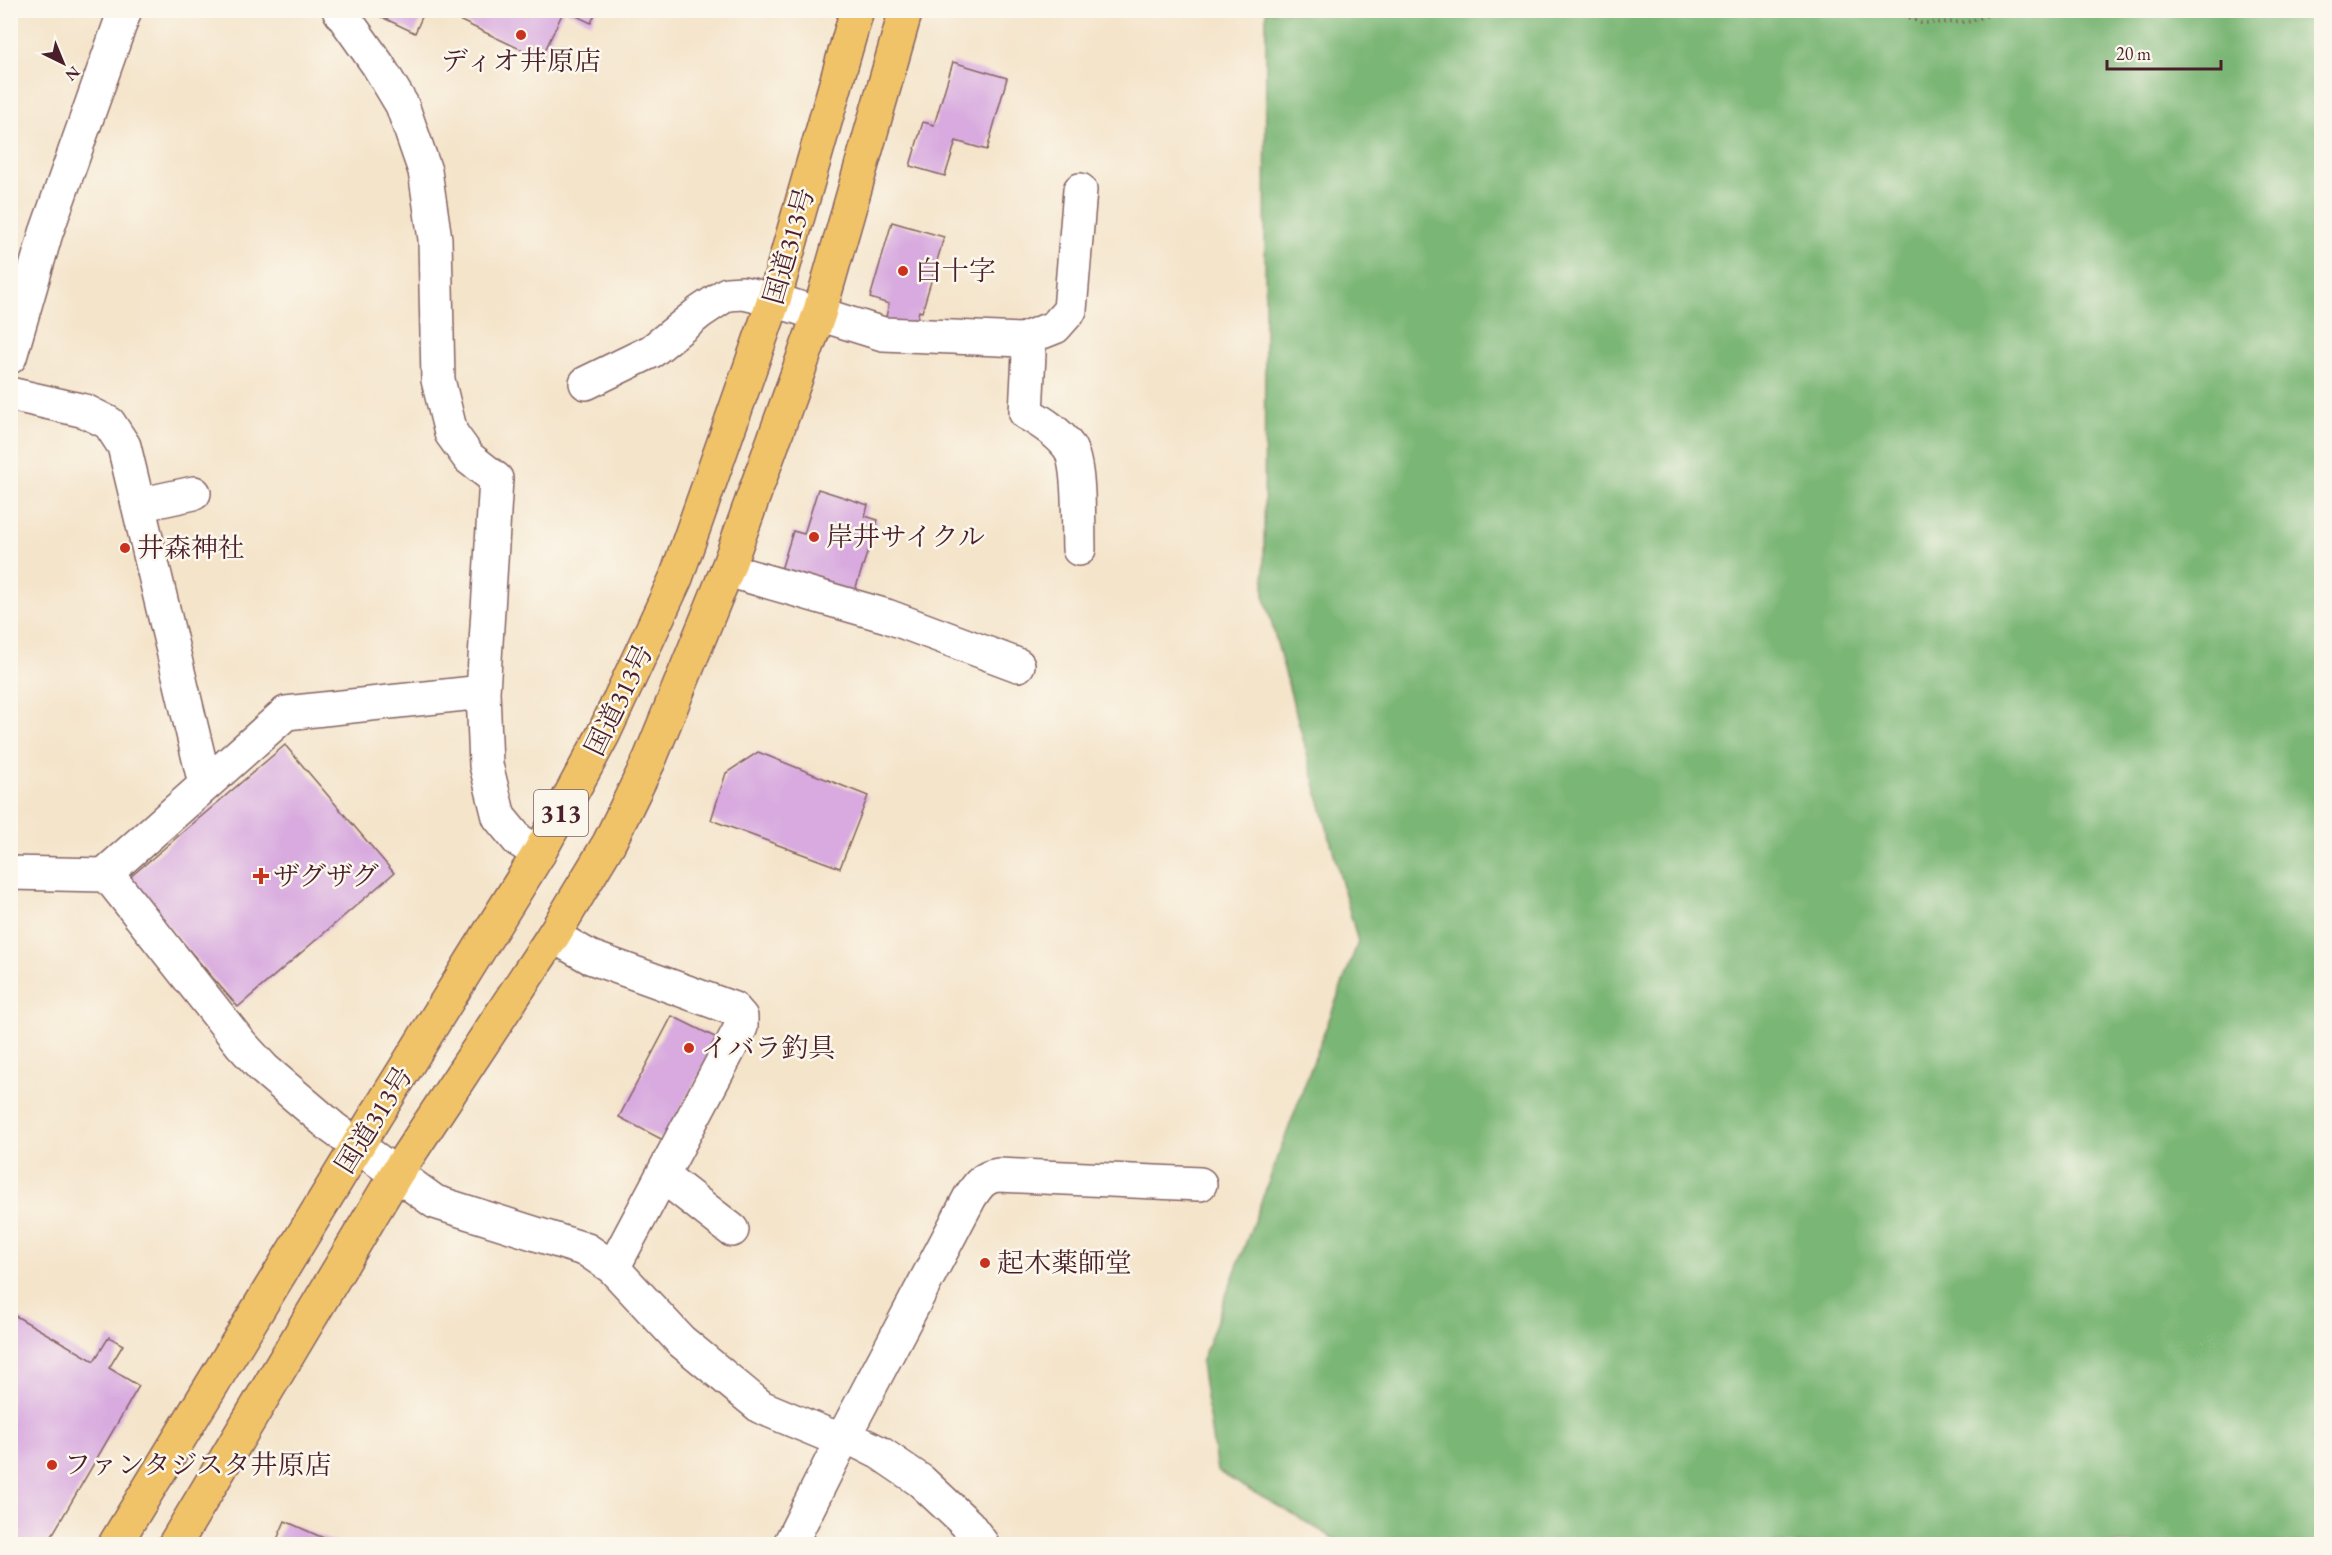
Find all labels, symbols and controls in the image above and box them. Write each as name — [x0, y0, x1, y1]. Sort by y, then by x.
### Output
marker: ディオ井原店 — [514, 28, 528, 42]
north arrow — [33, 33, 93, 93]
scale bar — [2107, 33, 2221, 71]
text: 20 m — [2116, 42, 2151, 65]
place label: ディオ井原店 — [441, 43, 601, 78]
text: N — [61, 62, 85, 86]
street label: 国道313号 — [755, 183, 822, 308]
place label: 白十字 — [915, 253, 996, 288]
marker: 白十字 — [896, 264, 910, 278]
place label: 岸井サイクル — [826, 519, 985, 554]
place label: 井森神社 — [137, 530, 245, 565]
marker: 岸井サイクル — [807, 530, 821, 544]
marker: 井森神社 — [118, 541, 132, 555]
street label: 国道313号 — [577, 638, 661, 761]
road number: 313 — [534, 790, 588, 836]
place label: ザグザグ — [273, 858, 379, 893]
marker: ザグザグ — [254, 869, 268, 883]
place label: イバラ釣具 — [701, 1030, 835, 1065]
marker: イバラ釣具 — [682, 1041, 696, 1055]
street label: 国道313号 — [327, 1060, 420, 1180]
place label: 起木薬師堂 — [997, 1245, 1132, 1280]
marker: 起木薬師堂 — [978, 1256, 992, 1270]
place label: ファンタジスタ井原店 — [64, 1447, 332, 1482]
marker: ファンタジスタ井原店 — [45, 1458, 59, 1472]

